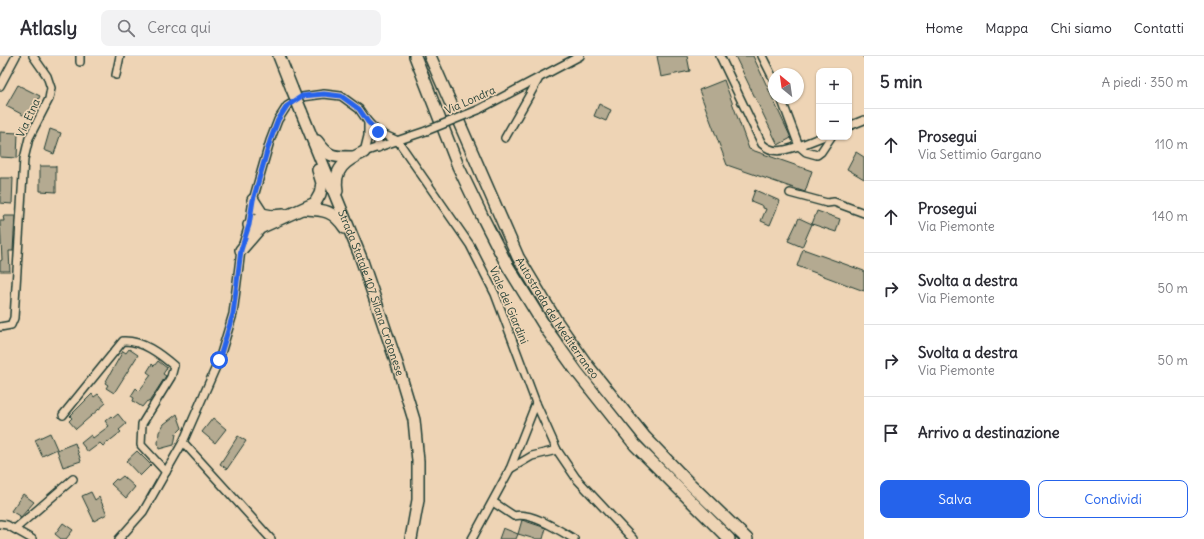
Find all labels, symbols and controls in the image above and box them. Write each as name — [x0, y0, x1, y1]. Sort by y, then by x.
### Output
search box — [101, 10, 381, 46]
text: Atlasly — [20, 16, 77, 40]
icon: search — [115, 17, 137, 39]
text: Cerca qui — [147, 18, 211, 37]
text: Home — [925, 19, 963, 37]
text: Mappa — [985, 19, 1028, 37]
text: Chi siamo — [1050, 19, 1112, 37]
text: Contatti — [1134, 19, 1184, 37]
north arrow — [768, 68, 804, 104]
map controls — [816, 68, 852, 140]
button: + — [816, 68, 852, 104]
text: 5 min — [880, 71, 922, 93]
text: A piedi · 350 m — [1102, 74, 1188, 91]
street label: Via Londra — [443, 83, 497, 117]
street label: Via Etna — [13, 96, 43, 140]
button: − — [816, 104, 852, 140]
route end — [369, 123, 387, 141]
text: Prosegui — [918, 127, 977, 146]
icon: ahead — [880, 134, 902, 156]
text: 110 m — [1155, 136, 1188, 153]
text: Via Settimio Gargano — [918, 146, 1042, 163]
text: Prosegui — [918, 199, 977, 218]
icon: ahead — [880, 206, 902, 228]
street label: Strada Statale 107 Silana Crotonese — [335, 208, 407, 378]
text: 140 m — [1152, 208, 1188, 225]
text: Via Piemonte — [918, 218, 995, 235]
street label: Autostrada del Mediterraneo — [513, 255, 602, 382]
street label: Viale dei Giardini — [486, 264, 532, 346]
text: Svolta a destra — [918, 271, 1018, 290]
icon: right — [880, 278, 902, 300]
text: 50 m — [1157, 280, 1188, 297]
text: Via Piemonte — [918, 290, 995, 307]
text: Svolta a destra — [918, 343, 1018, 362]
icon: right — [880, 350, 902, 372]
route start — [210, 351, 228, 369]
text: 50 m — [1157, 352, 1188, 369]
text: Via Piemonte — [918, 362, 995, 379]
icon: arrive — [880, 422, 902, 444]
text: Arrivo a destinazione — [918, 423, 1060, 442]
button: Salva — [880, 480, 1030, 518]
button: Condividi — [1038, 480, 1188, 518]

